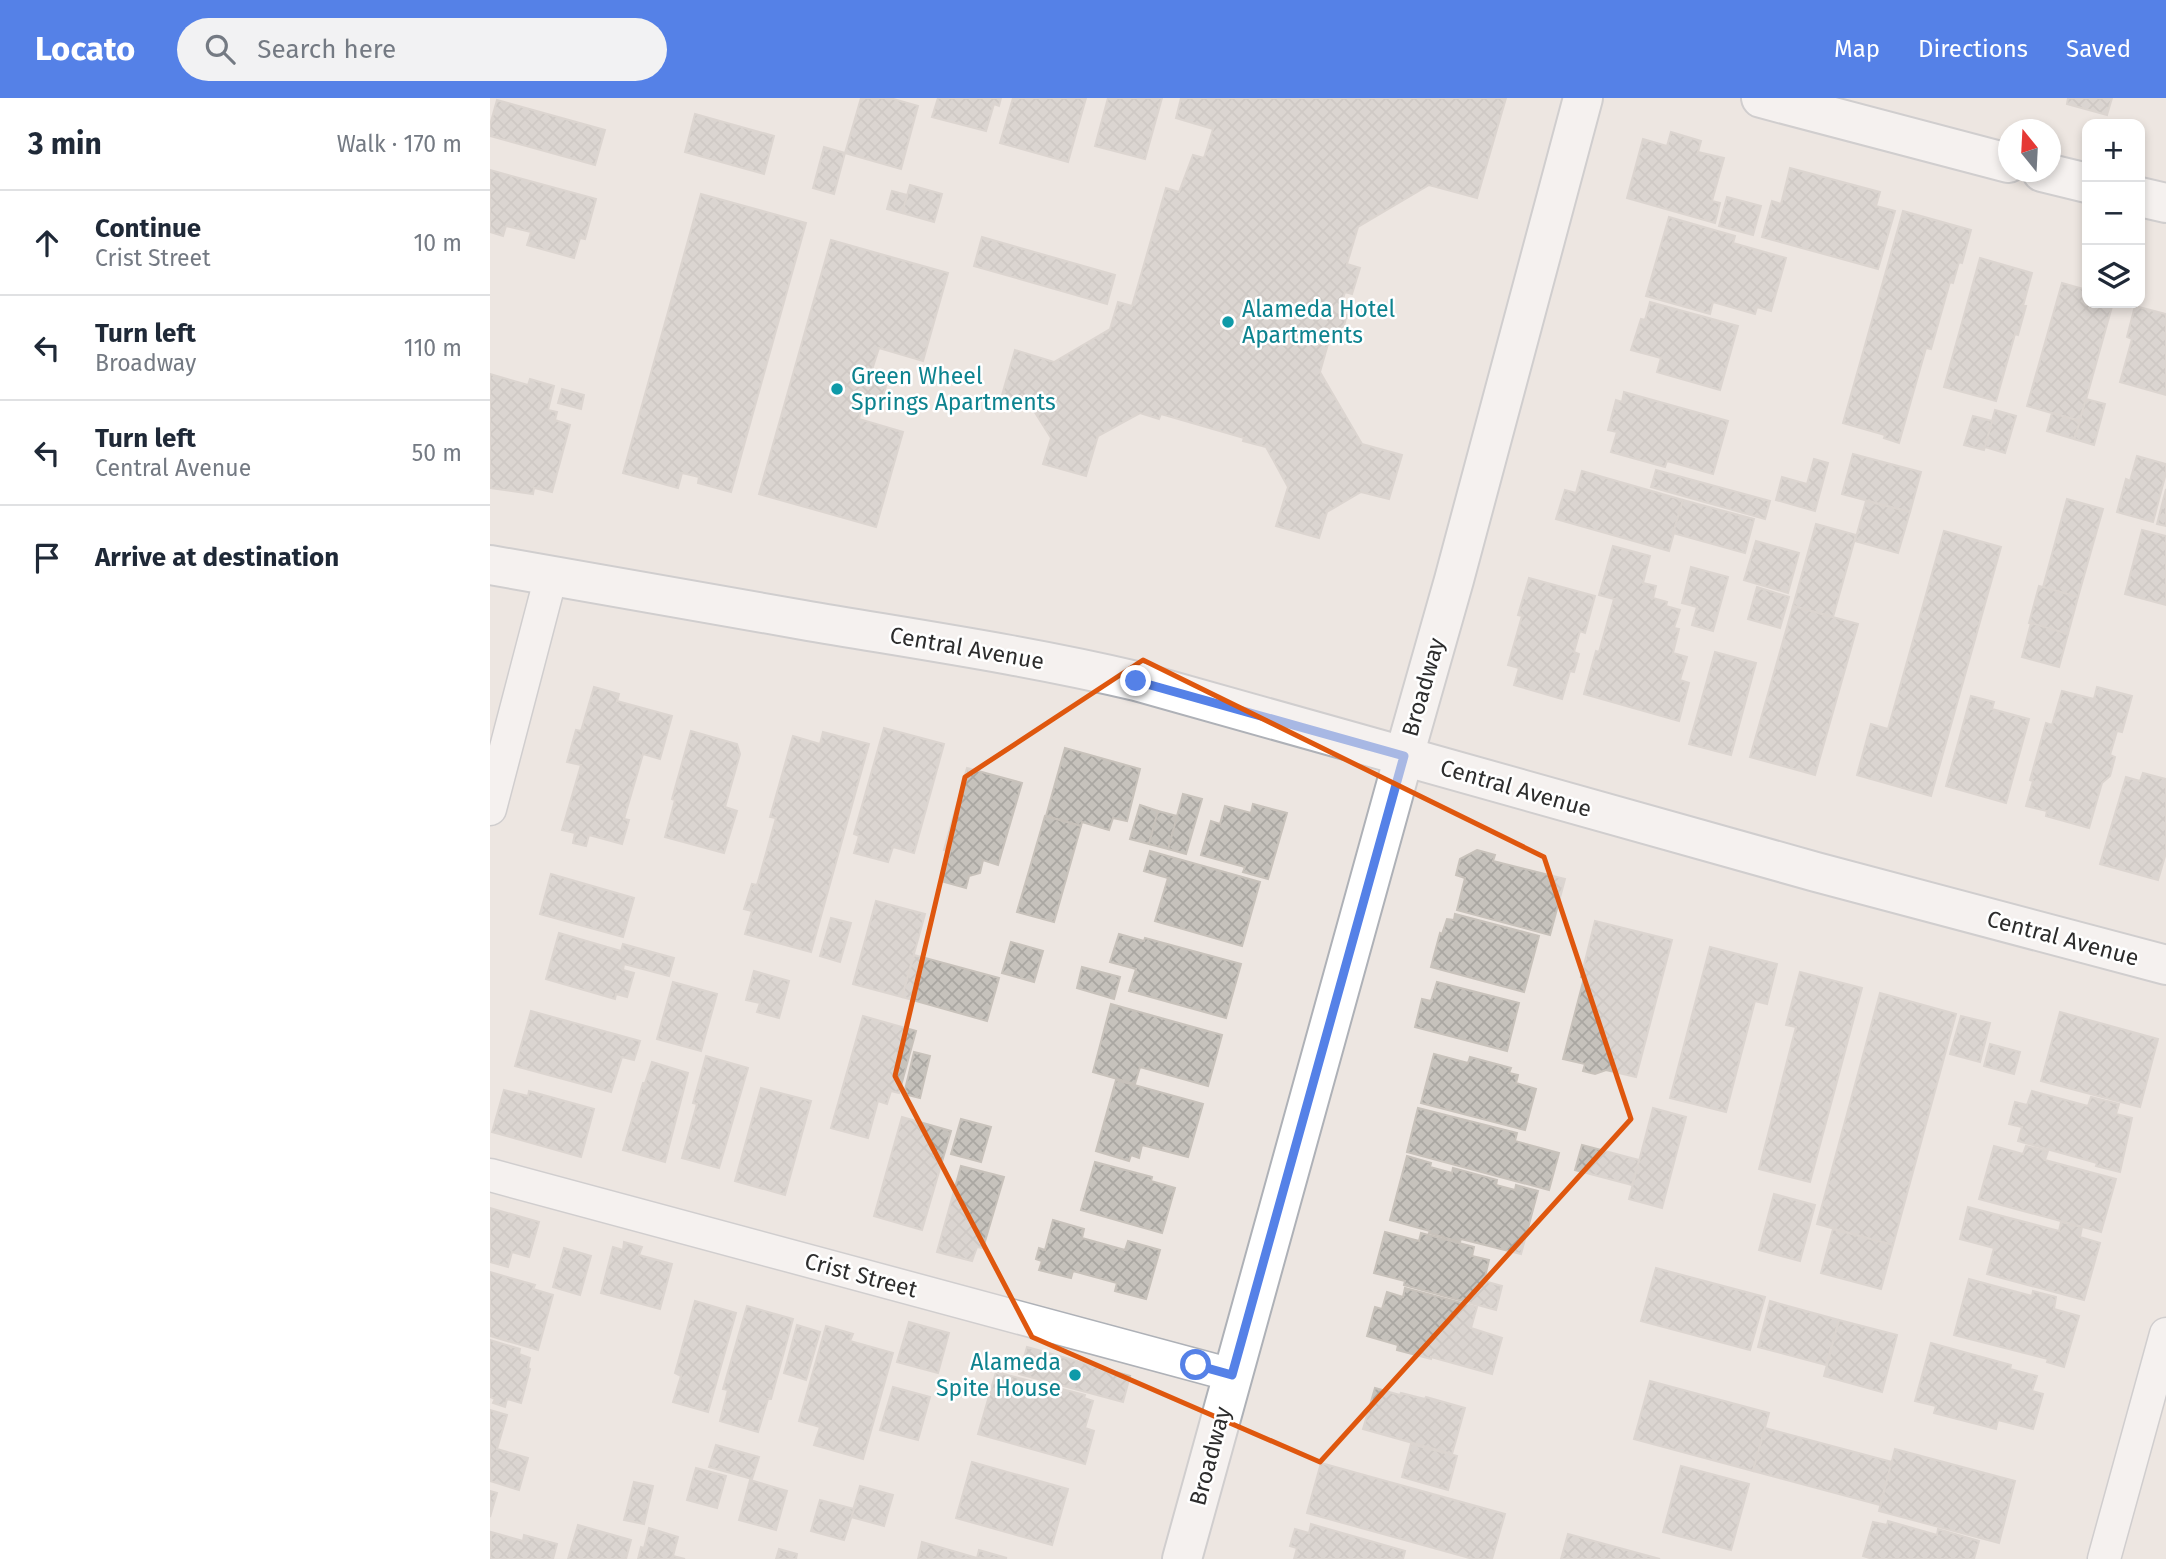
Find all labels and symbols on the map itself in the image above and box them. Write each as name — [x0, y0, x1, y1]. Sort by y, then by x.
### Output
north arrow — [1998, 119, 2061, 182]
place label: Alameda Hotel Apartments — [1242, 295, 1395, 349]
marker: Alameda Hotel Apartments — [1220, 314, 1236, 330]
place label: Green Wheel Springs Apartments — [851, 362, 1056, 416]
marker: Green Wheel Springs Apartments — [829, 381, 845, 397]
street label: Central Avenue — [888, 621, 1046, 675]
street label: Broadway — [1396, 634, 1451, 740]
route end — [1120, 665, 1151, 696]
street label: Central Avenue — [1437, 753, 1595, 823]
street label: Central Avenue — [1984, 904, 2142, 972]
street label: Crist Street — [802, 1247, 921, 1304]
place label: Alameda Spite House — [936, 1348, 1061, 1402]
route start — [1180, 1349, 1211, 1380]
marker: Alameda Spite House — [1067, 1367, 1083, 1383]
street label: Broadway — [1183, 1403, 1237, 1509]

